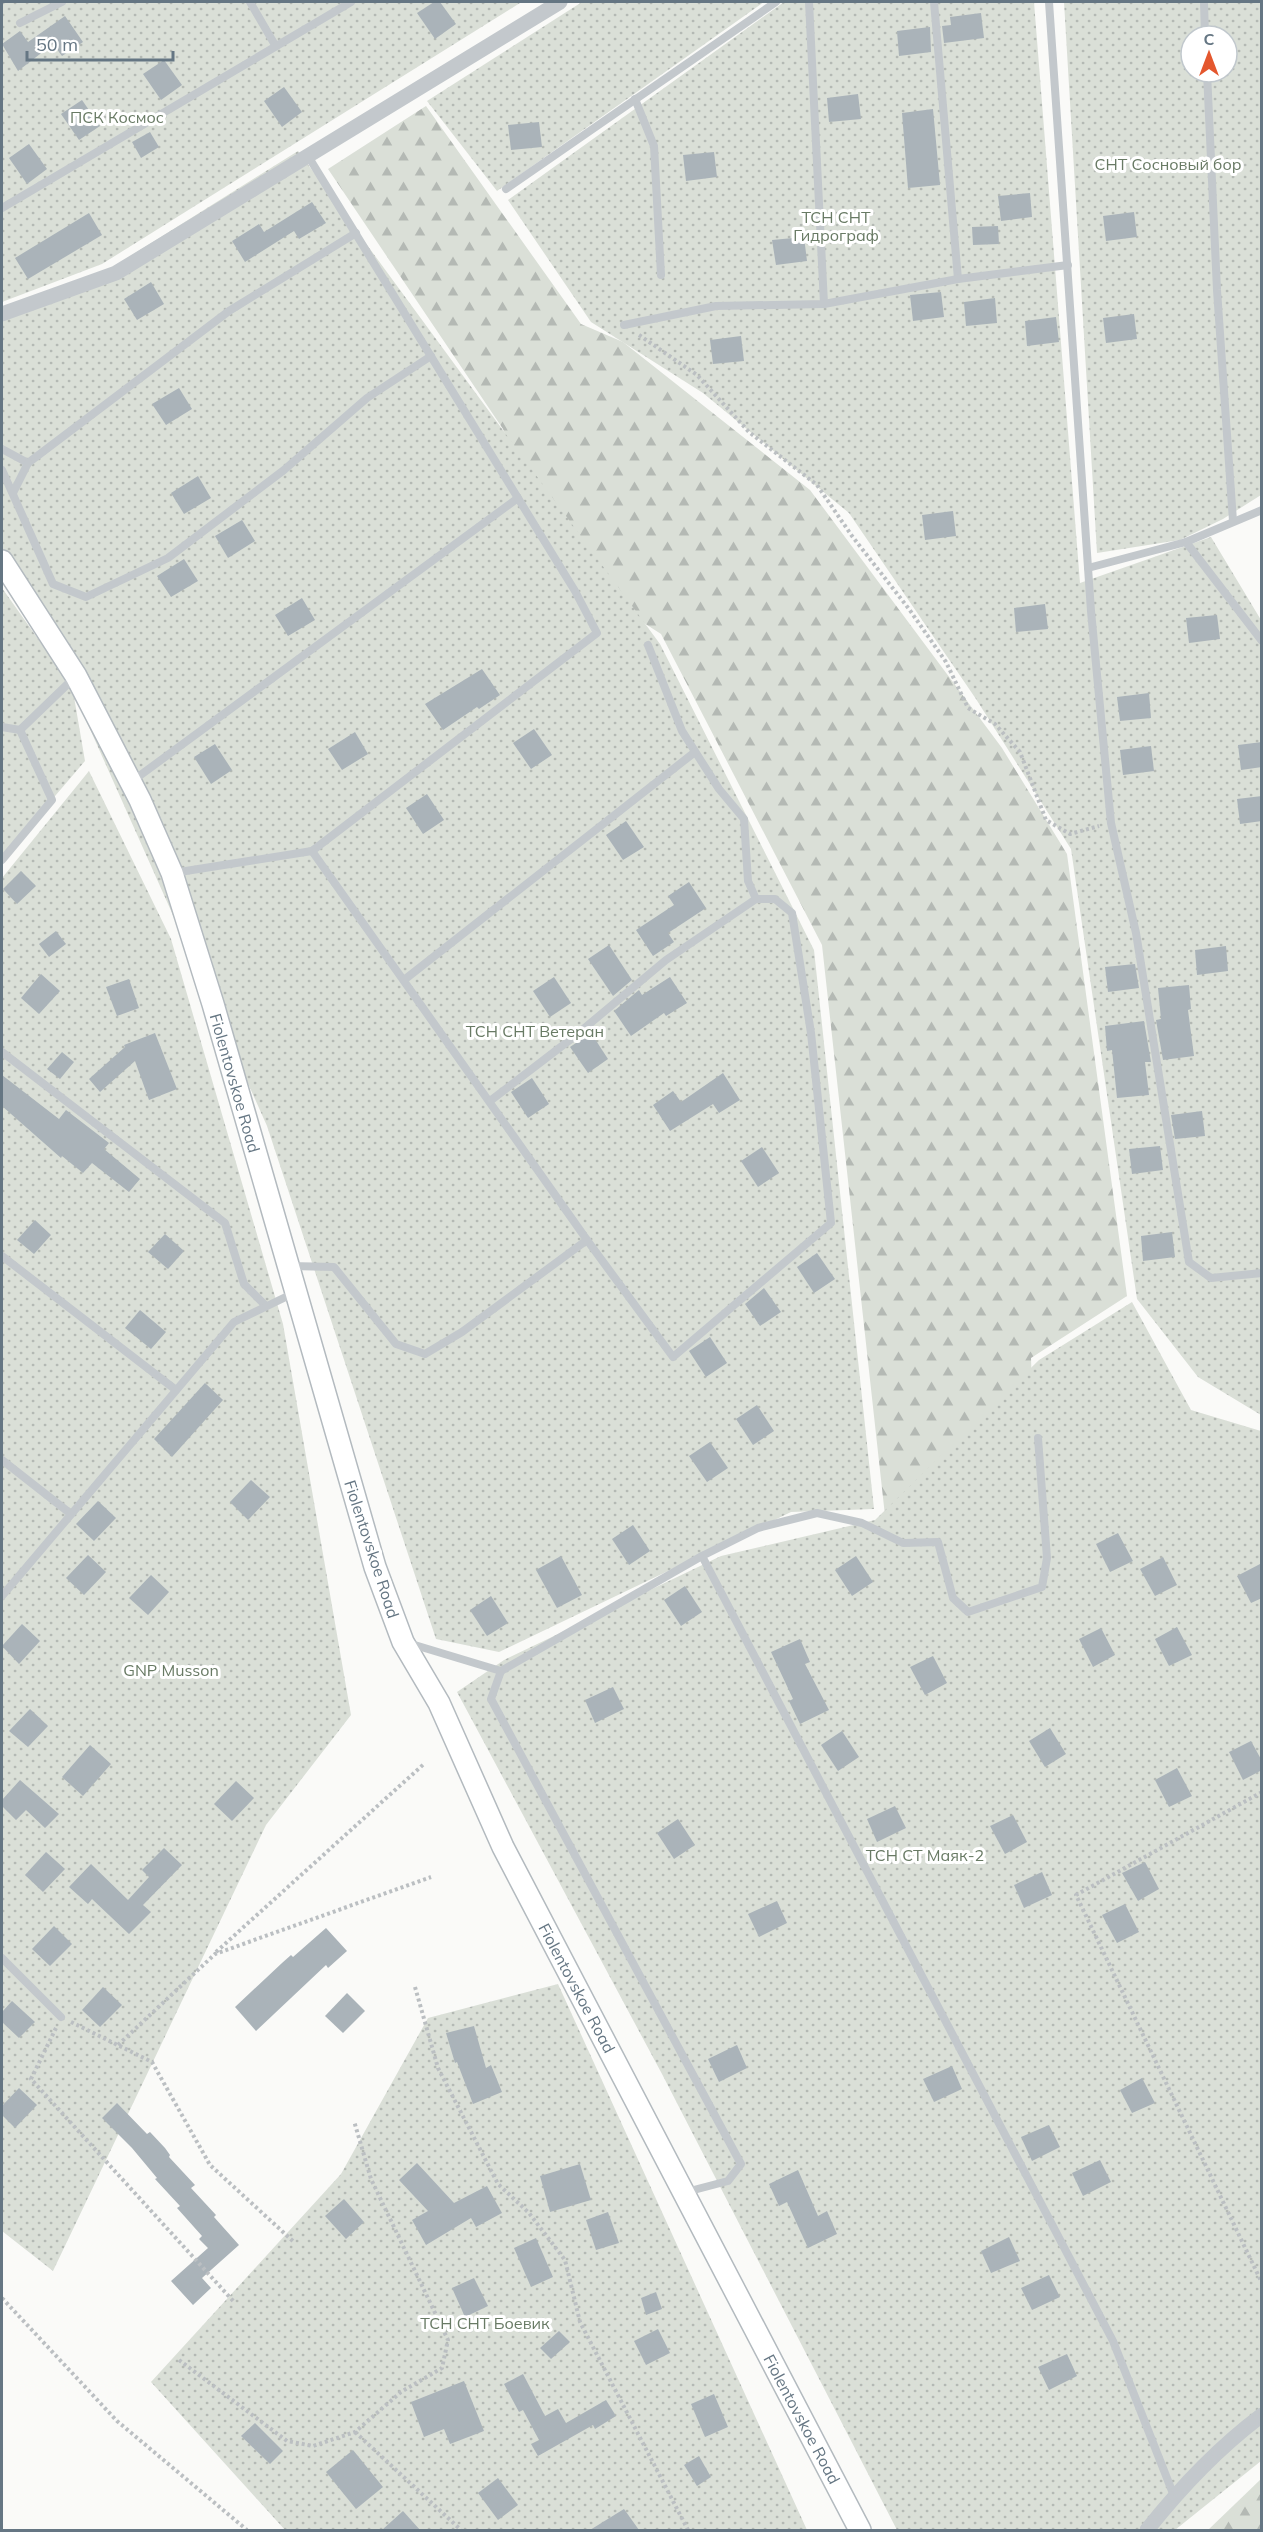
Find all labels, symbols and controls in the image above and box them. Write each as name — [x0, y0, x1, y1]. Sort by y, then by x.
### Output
scale bar — [27, 24, 172, 62]
north arrow — [1179, 24, 1239, 84]
text: С — [1204, 29, 1215, 49]
text: 50 m — [36, 33, 78, 56]
park label: ПСК Космос — [70, 107, 164, 127]
park label: СНТ Сосновый бор — [1095, 154, 1241, 174]
park label: ТСН СНТ Гидрограф — [793, 207, 879, 245]
street label: Fiolentovskoe Road — [206, 1011, 264, 1155]
park label: ТСН СНТ Ветеран — [466, 1021, 604, 1041]
street label: Fiolentovskoe Road — [340, 1477, 404, 1621]
park label: GNP Musson — [123, 1660, 219, 1680]
park label: ТСН СТ Маяк-2 — [866, 1845, 984, 1865]
street label: Fiolentovskoe Road — [534, 1920, 620, 2056]
park label: ТСН СНТ Боевик — [420, 2313, 550, 2333]
street label: Fiolentovskoe Road — [759, 2351, 845, 2487]

